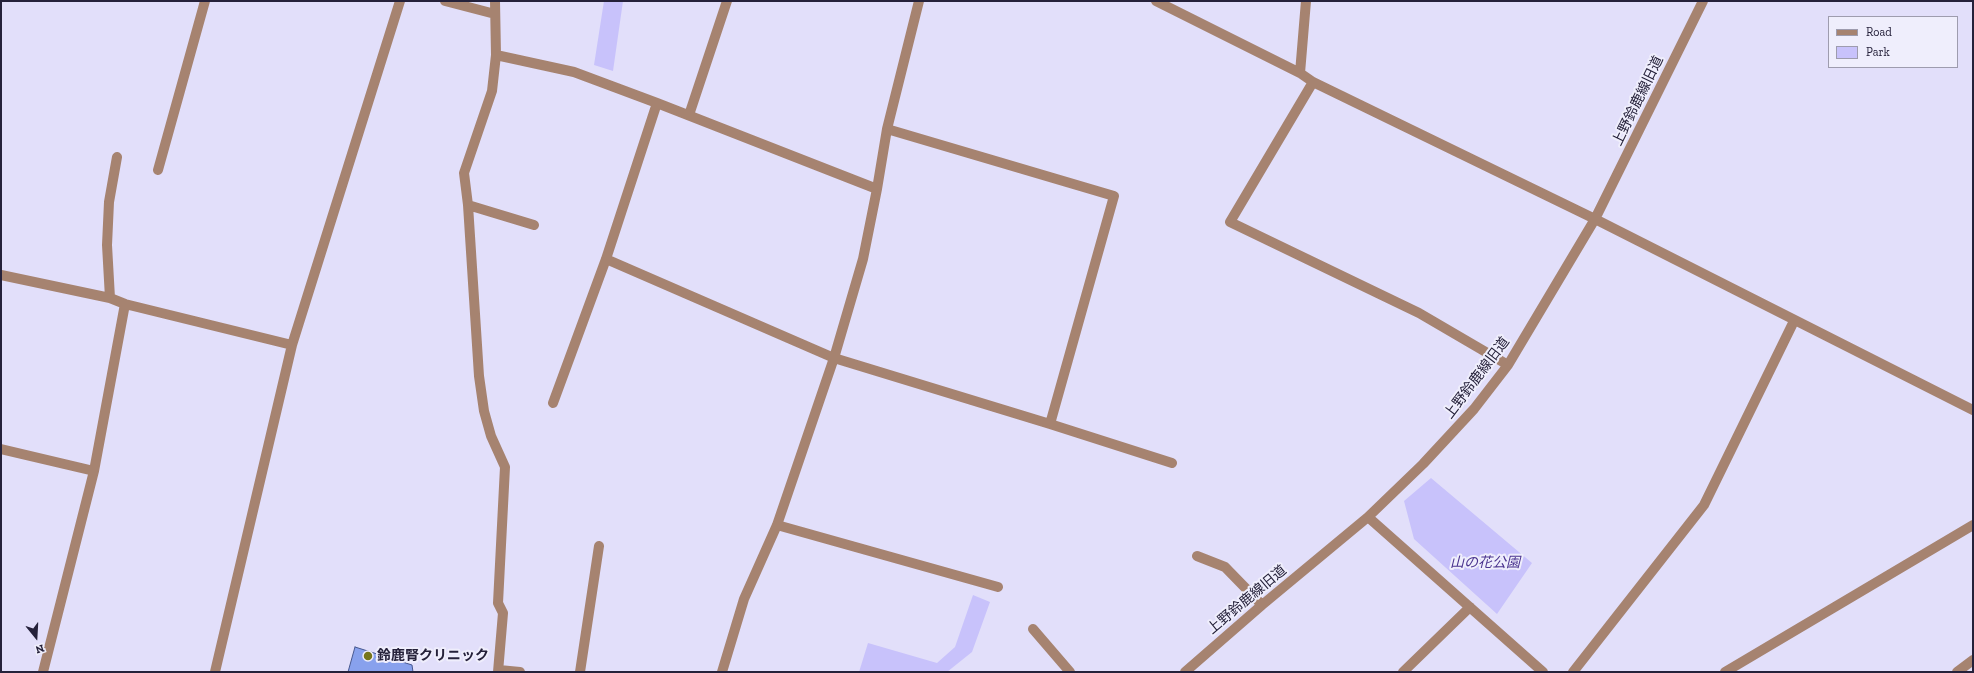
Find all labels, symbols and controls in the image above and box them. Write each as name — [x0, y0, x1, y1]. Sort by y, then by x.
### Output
legend — [1828, 16, 1958, 68]
text: Road — [1866, 25, 1892, 39]
text: Park — [1866, 45, 1890, 59]
street label: 上野鈴鹿線旧道 — [1609, 53, 1667, 149]
street label: 上野鈴鹿線旧道 — [1441, 334, 1513, 422]
park label: 山の花公園 — [1450, 555, 1520, 571]
street label: 上野鈴鹿線旧道 — [1204, 562, 1290, 638]
north arrow — [16, 617, 56, 657]
text: N — [34, 641, 46, 656]
place label: 鈴鹿腎クリニック — [377, 648, 489, 664]
marker: 鈴鹿腎クリニック — [362, 650, 374, 662]

